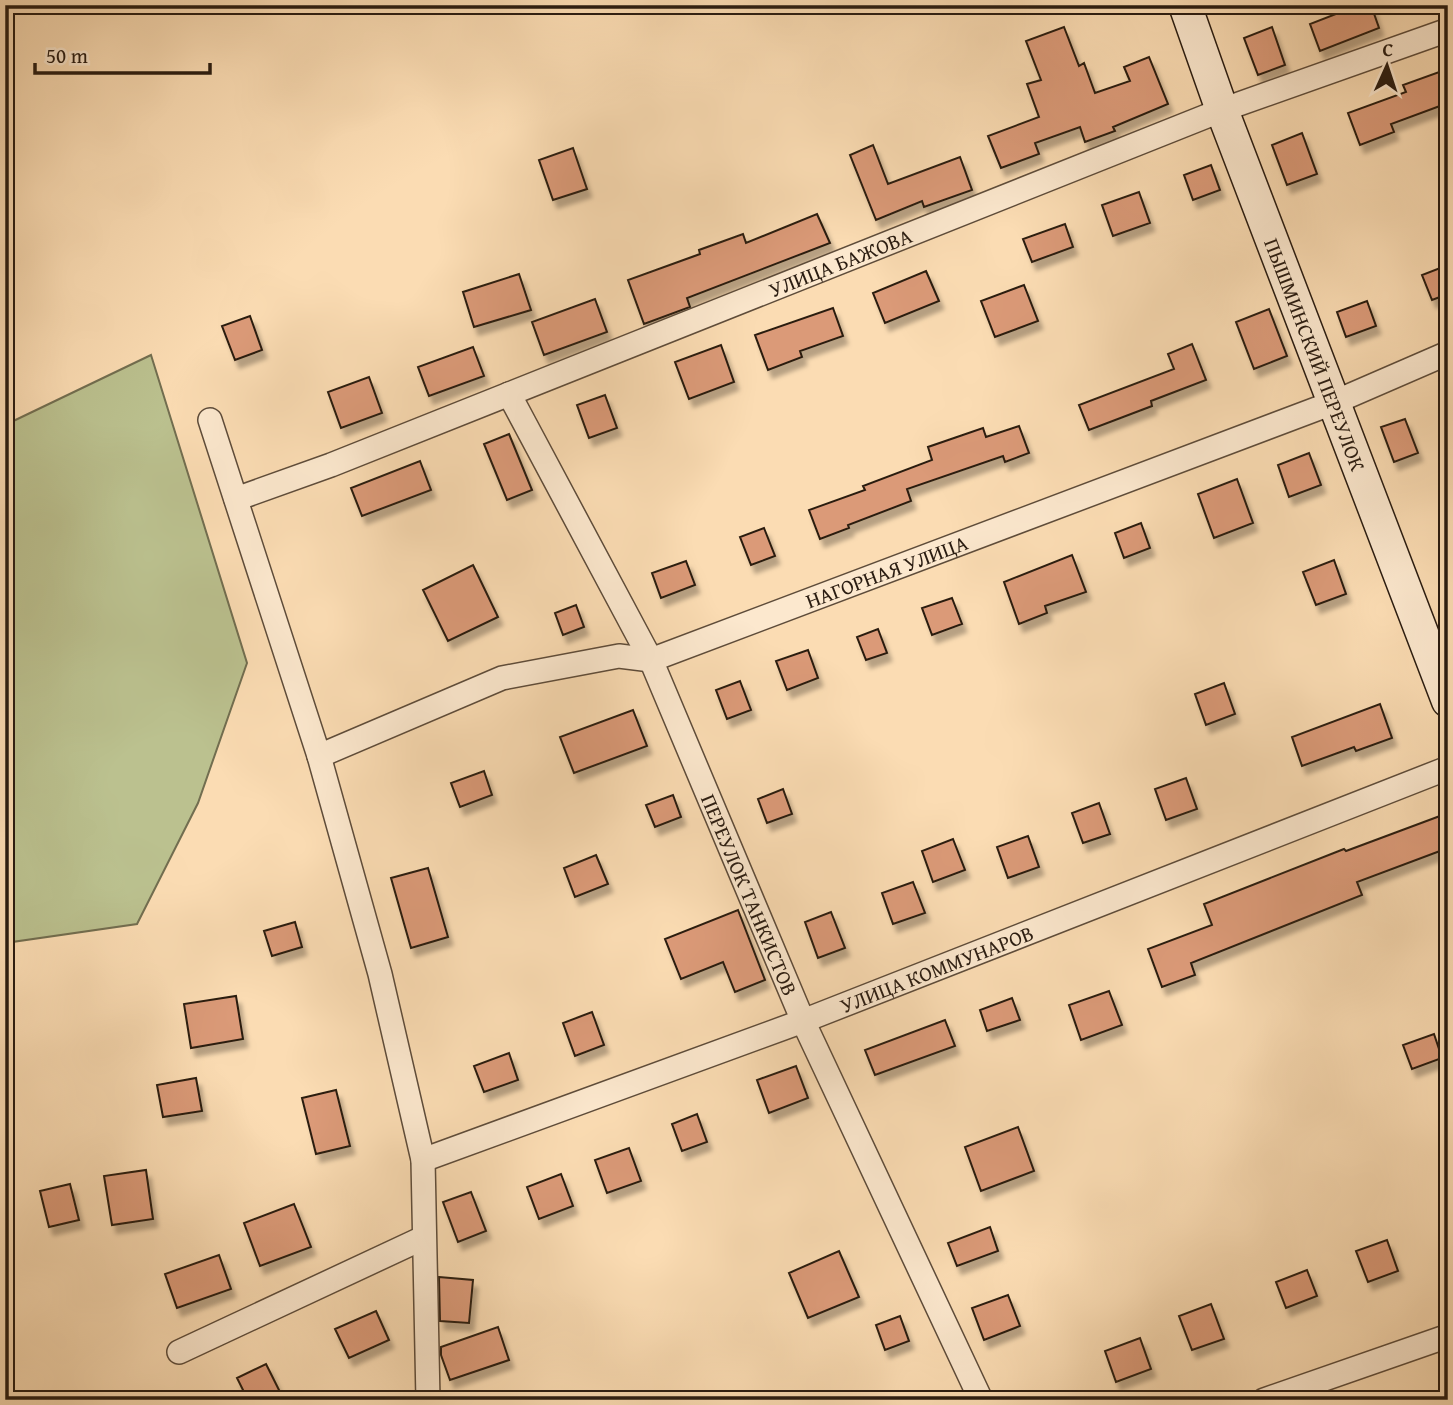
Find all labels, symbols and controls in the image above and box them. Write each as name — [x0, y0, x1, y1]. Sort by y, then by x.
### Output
scale bar — [35, 32, 210, 76]
north arrow — [1352, 32, 1422, 102]
text: С — [1382, 35, 1394, 63]
text: 50 m — [46, 40, 88, 71]
street label: УЛИЦА БАЖОВА — [764, 220, 917, 305]
street label: ПЫШМИНСКИЙ ПЕРЕУЛОК — [1257, 233, 1374, 475]
street label: НАГОРНАЯ УЛИЦА — [801, 526, 972, 616]
street label: ПЕРЕУЛОК ТАНКИСТОВ — [694, 789, 806, 1000]
street label: УЛИЦА КОММУНАРОВ — [835, 917, 1038, 1021]

